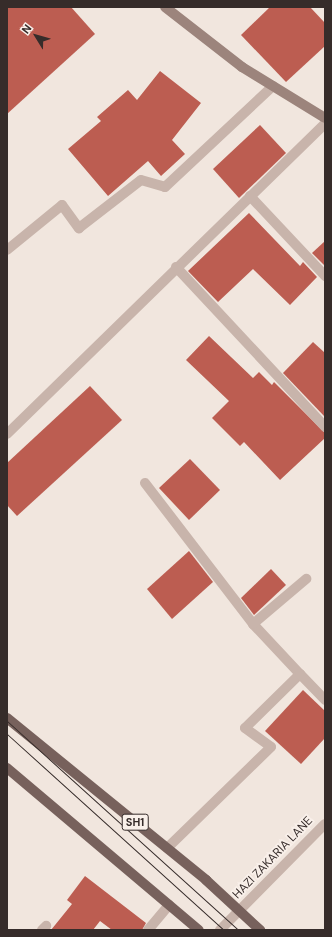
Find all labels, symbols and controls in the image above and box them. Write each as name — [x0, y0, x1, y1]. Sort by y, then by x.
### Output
north arrow — [16, 16, 56, 56]
text: N — [18, 21, 34, 36]
road number: SH1 — [121, 813, 149, 831]
street label: HAZI ZAKARIA LANE — [230, 814, 316, 902]

